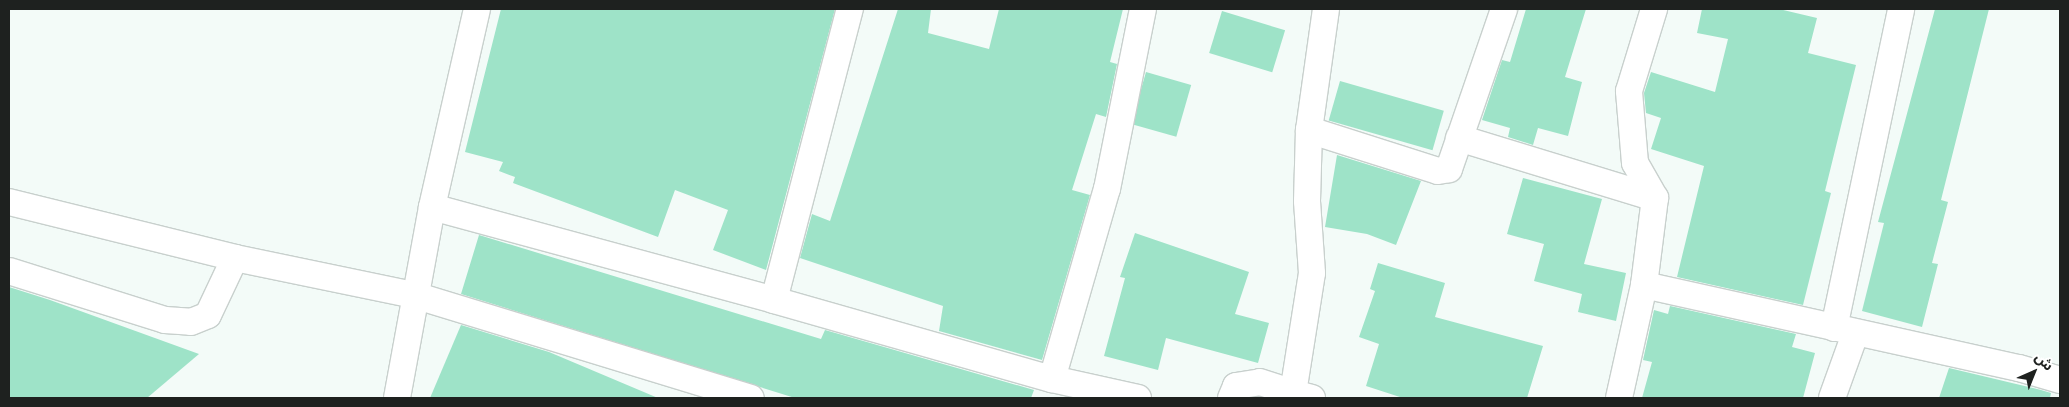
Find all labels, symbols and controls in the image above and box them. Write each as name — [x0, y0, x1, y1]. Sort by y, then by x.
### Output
north arrow — [2009, 347, 2059, 397]
text: ش — [2031, 348, 2058, 374]

